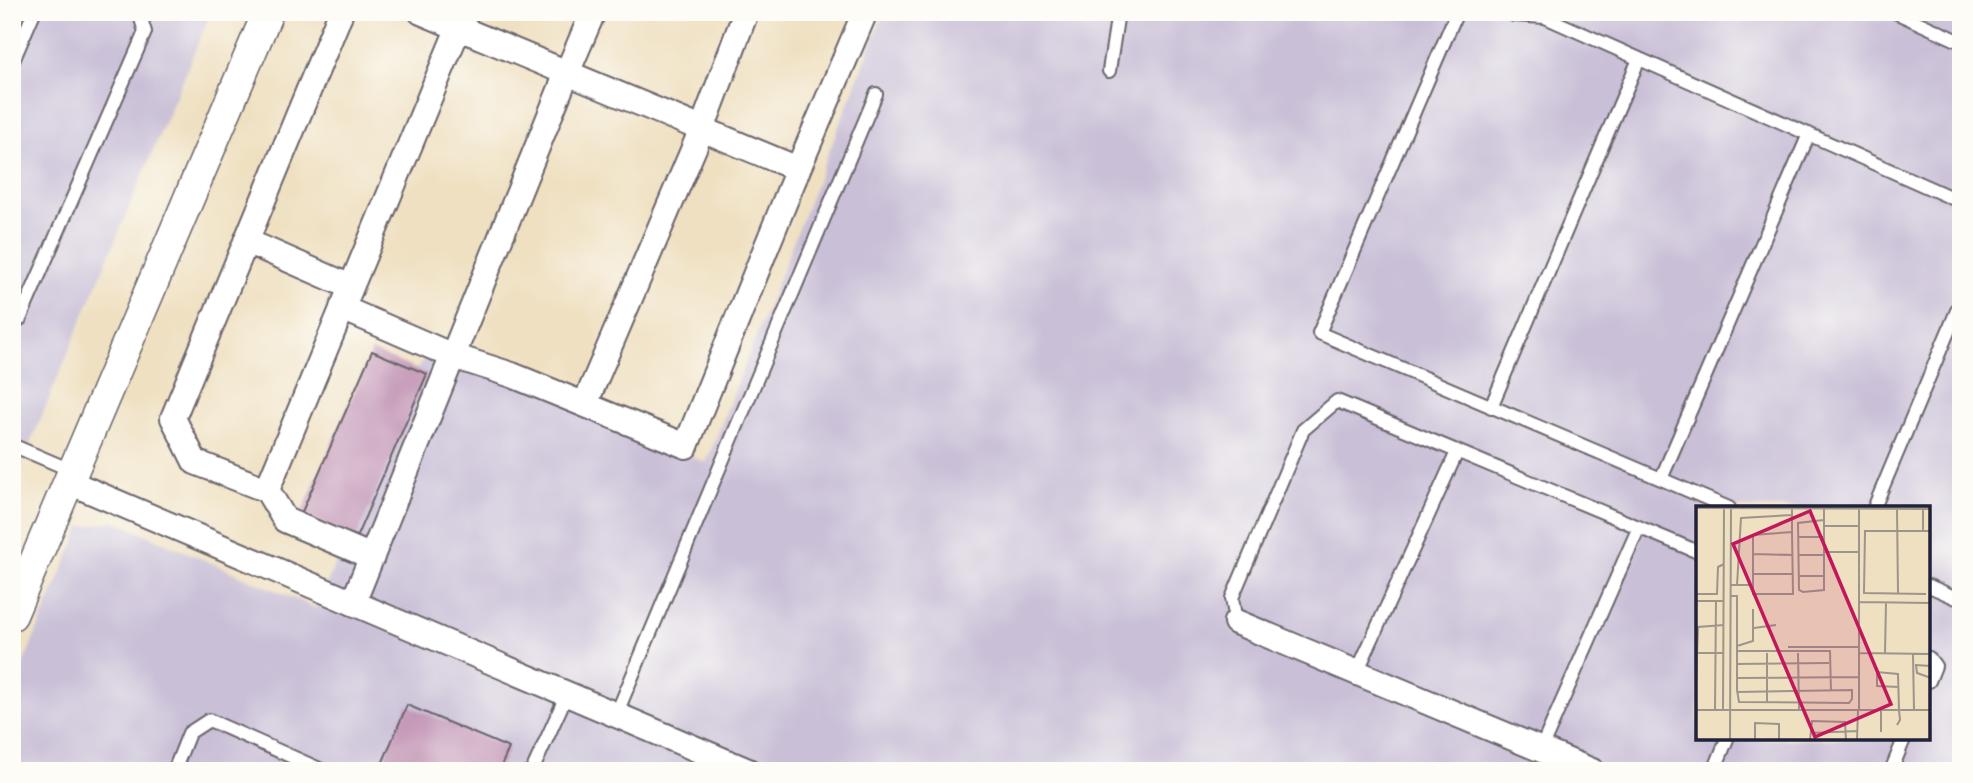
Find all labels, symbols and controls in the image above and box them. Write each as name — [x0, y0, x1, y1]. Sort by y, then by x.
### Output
inset map — [1696, 506, 1931, 741]

